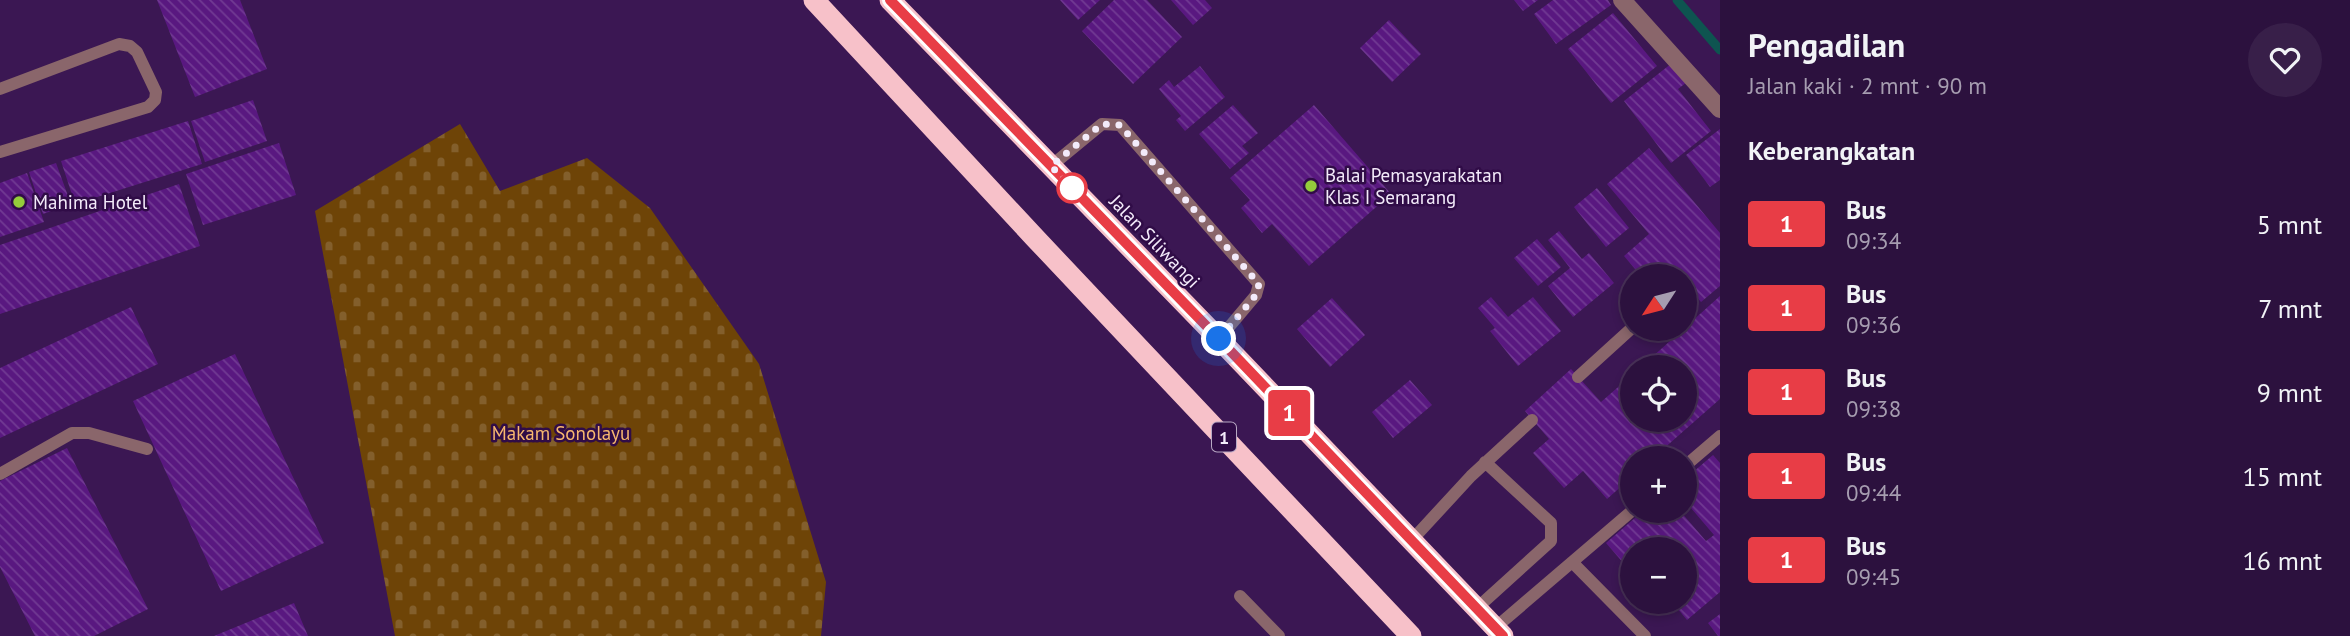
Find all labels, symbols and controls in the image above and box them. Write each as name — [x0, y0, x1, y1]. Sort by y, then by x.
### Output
text: Pengadilan — [1748, 23, 1905, 66]
button: heart — [2248, 23, 2322, 97]
text: Jalan kaki · 2 mnt · 90 m — [1748, 71, 1987, 100]
text: Keberangkatan — [1748, 134, 1915, 167]
place label: Balai Pemasyarakatan Klas I Semarang — [1325, 163, 1502, 209]
unlabelled marker — [1057, 173, 1087, 203]
marker: Balai Pemasyarakatan Klas I Semarang — [1303, 178, 1319, 194]
street label: Jalan Siliwangi — [1104, 189, 1205, 293]
place label: Mahima Hotel — [33, 190, 148, 214]
text: Bus — [1846, 193, 1886, 226]
marker: Mahima Hotel — [11, 194, 27, 210]
text: 1 — [1780, 208, 1793, 239]
text: 5 mnt — [2257, 208, 2322, 241]
text: 09:34 — [1846, 226, 1901, 255]
north arrow — [1620, 264, 1698, 341]
map controls — [1620, 264, 1697, 614]
text: Bus — [1846, 277, 1886, 310]
text: 1 — [1780, 292, 1793, 323]
text: 7 mnt — [2258, 292, 2322, 325]
text: 09:36 — [1846, 310, 1901, 339]
your location — [1201, 321, 1236, 356]
button: locate — [1620, 355, 1697, 432]
text: Bus — [1846, 361, 1886, 394]
text: 1 — [1780, 376, 1793, 407]
text: 9 mnt — [2257, 376, 2322, 409]
line badge: 1 — [1266, 390, 1312, 436]
text: 09:38 — [1846, 394, 1901, 423]
text: 1 — [1282, 397, 1296, 428]
park label: Makam Sonolayu — [492, 421, 630, 445]
road number: 1 — [1212, 422, 1236, 452]
text: Bus — [1846, 445, 1886, 478]
button: + — [1620, 446, 1697, 523]
text: 1 — [1780, 460, 1793, 491]
text: 15 mnt — [2243, 460, 2322, 493]
text: 09:44 — [1846, 478, 1901, 507]
text: Bus — [1846, 529, 1886, 562]
button: − — [1620, 537, 1697, 614]
text: 1 — [1780, 544, 1793, 575]
text: 16 mnt — [2243, 544, 2322, 577]
text: 09:45 — [1846, 562, 1901, 591]

